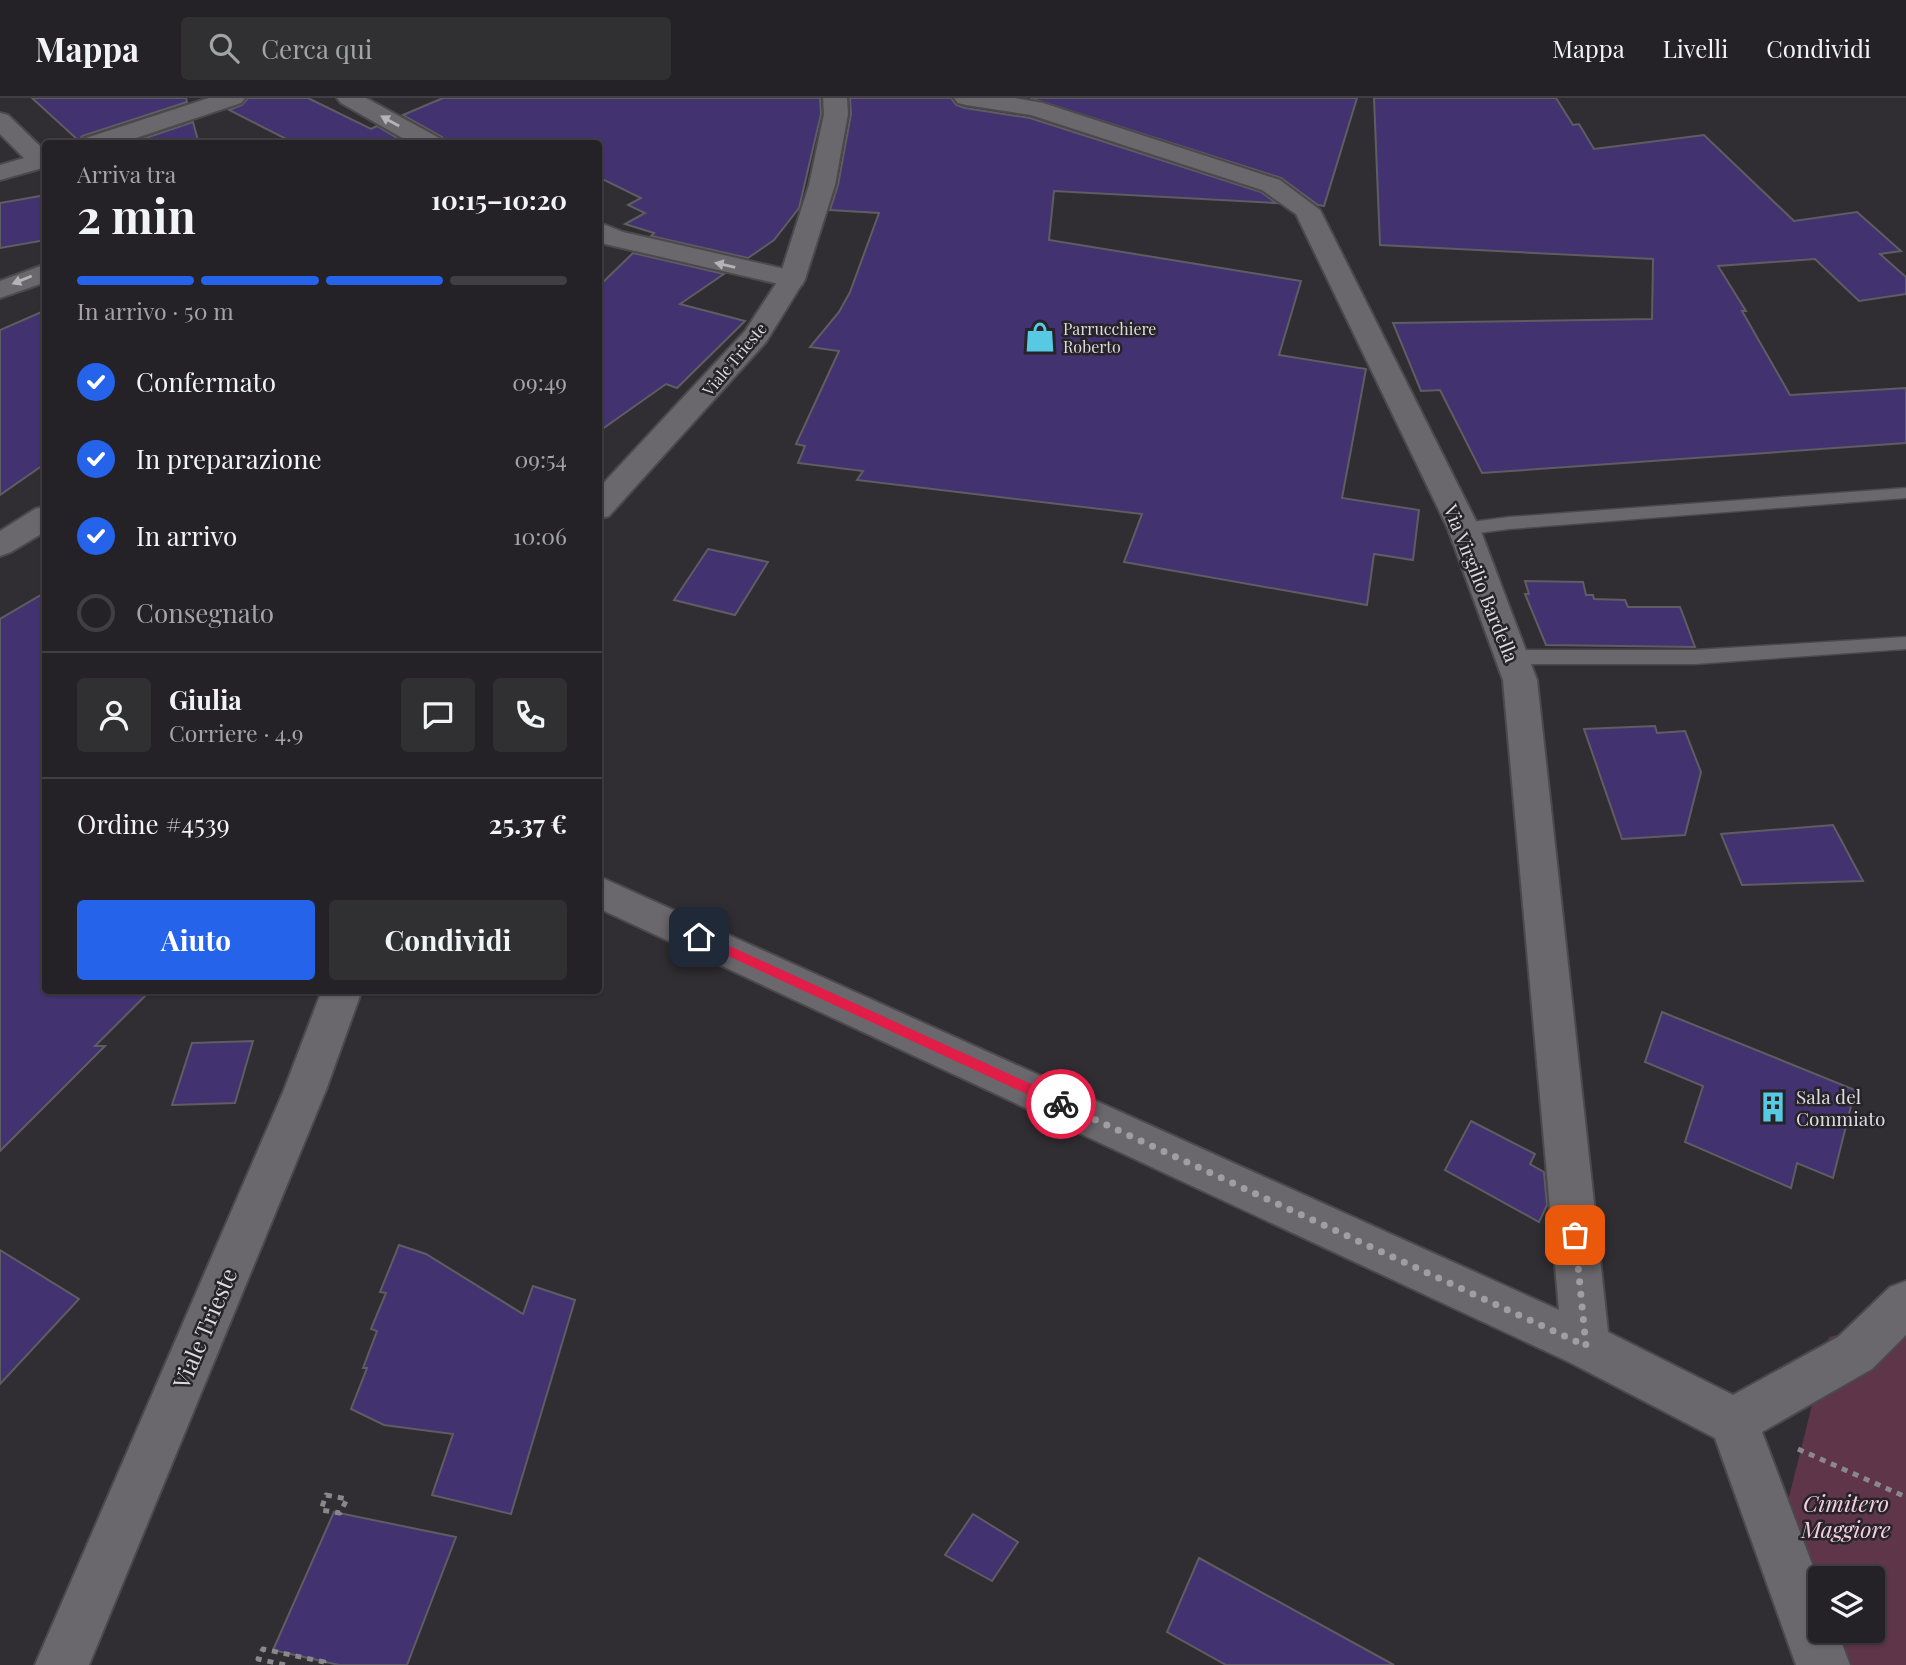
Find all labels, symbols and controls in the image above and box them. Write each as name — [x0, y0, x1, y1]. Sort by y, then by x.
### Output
search box — [181, 17, 671, 80]
text: Mappa — [35, 26, 139, 70]
icon: search — [205, 29, 243, 67]
text: Cerca qui — [261, 31, 372, 66]
text: Mappa — [1552, 32, 1625, 64]
text: Livelli — [1663, 32, 1728, 64]
text: Condividi — [1766, 32, 1871, 64]
one-way arrow — [380, 115, 399, 127]
text: Arriva tra — [77, 158, 176, 189]
text: 10:15–10:20 — [431, 182, 567, 217]
text: 2 min — [77, 184, 196, 246]
one-way arrow — [714, 259, 736, 270]
one-way arrow — [12, 275, 33, 286]
text: In arrivo · 50 m — [77, 295, 234, 326]
street label: Viale Trieste — [697, 318, 771, 401]
place label: Parrucchiere Roberto — [1063, 318, 1156, 357]
shop icon: Parrucchiere Roberto — [1023, 320, 1057, 354]
icon: check — [77, 363, 115, 401]
text: Confermato — [136, 364, 276, 399]
text: 09:49 — [512, 366, 567, 397]
icon: check — [77, 440, 115, 478]
text: In preparazione — [136, 441, 322, 476]
text: 09:54 — [514, 443, 567, 474]
street label: Via Virgilio Bardella — [1438, 499, 1526, 666]
icon: check — [77, 517, 115, 555]
text: In arrivo — [136, 518, 237, 553]
text: 10:06 — [513, 520, 567, 551]
text: Consegnato — [136, 595, 274, 630]
button: person — [77, 678, 151, 752]
button: chat — [401, 678, 475, 752]
button: phone — [493, 678, 567, 752]
text: Giulia — [169, 682, 242, 717]
text: Corriere · 4.9 — [169, 717, 304, 748]
text: Ordine #4539 — [77, 806, 230, 841]
text: 25.37 € — [489, 806, 567, 841]
button: Aiuto — [77, 900, 315, 980]
button: Condividi — [329, 900, 567, 980]
pin — [669, 907, 729, 967]
icon: home — [680, 918, 718, 956]
courier — [1026, 1069, 1096, 1139]
place label: Sala del Commiato — [1796, 1083, 1885, 1131]
icon: bike — [1042, 1085, 1080, 1123]
building icon: Sala del Commiato — [1756, 1090, 1790, 1124]
pin — [1545, 1205, 1605, 1265]
icon: bag — [1556, 1216, 1594, 1254]
street label: Viale Trieste — [164, 1263, 243, 1394]
park label: Cimitero Maggiore — [1800, 1487, 1891, 1544]
map controls — [1808, 1566, 1885, 1643]
button: layers — [1808, 1566, 1885, 1643]

